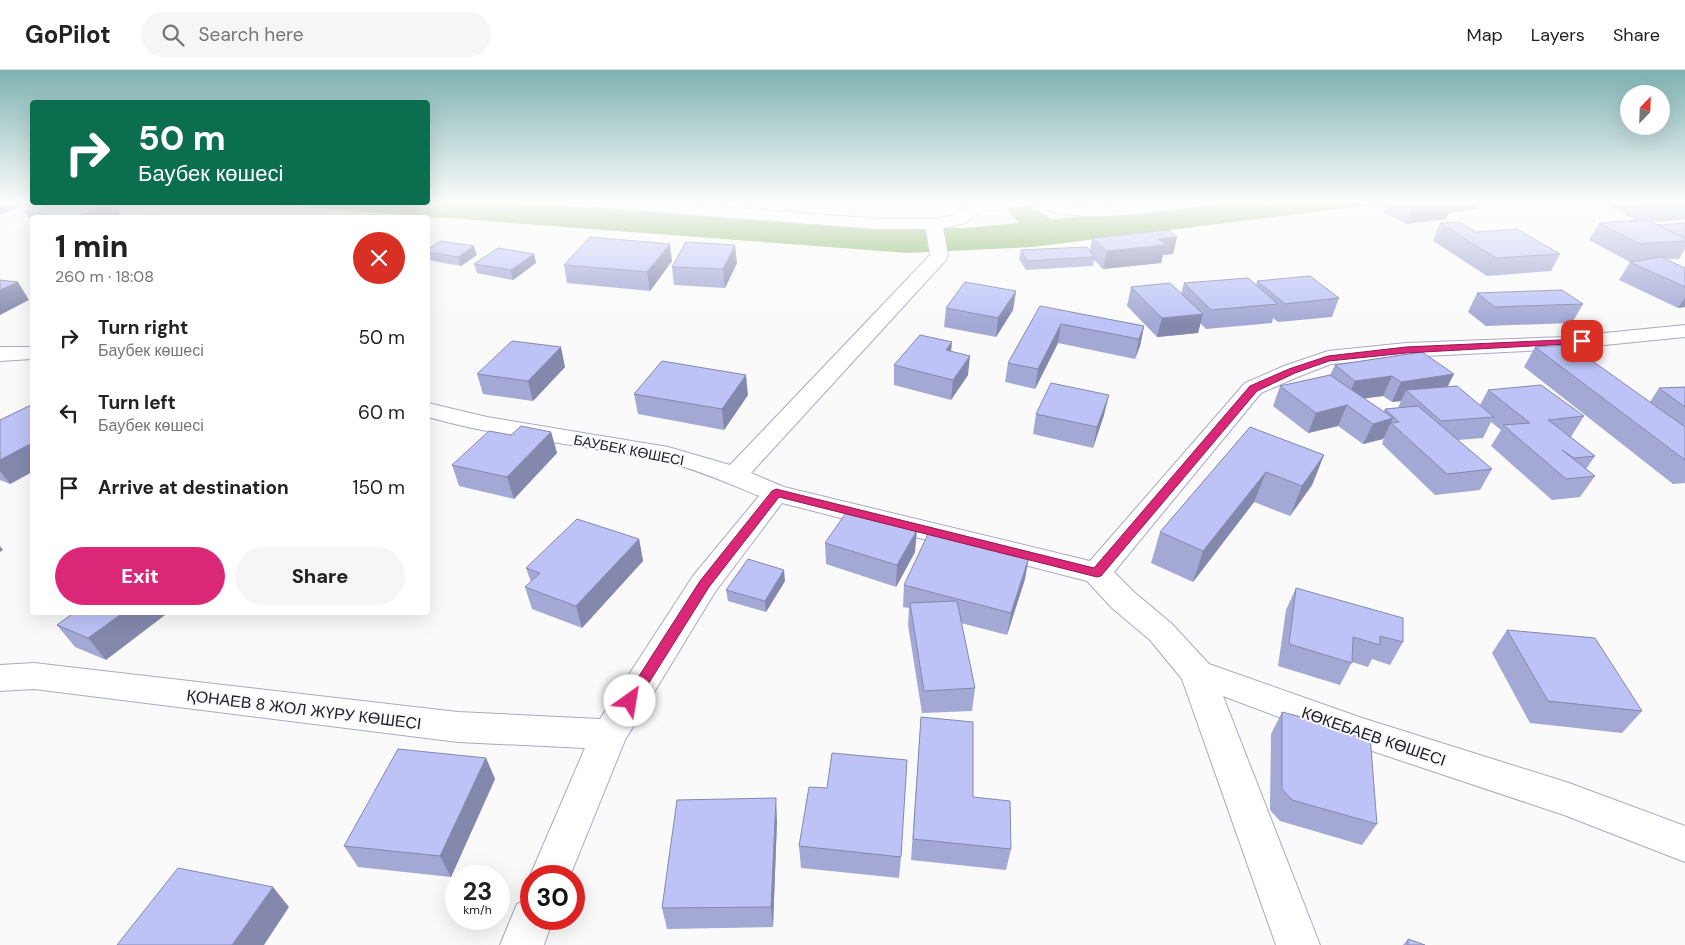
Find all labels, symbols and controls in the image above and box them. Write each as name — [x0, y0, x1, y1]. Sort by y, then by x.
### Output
search box — [141, 12, 491, 57]
text: GoPilot — [25, 19, 111, 50]
icon: search — [159, 21, 187, 49]
text: Search here — [199, 22, 303, 47]
text: Map — [1467, 23, 1503, 47]
text: Layers — [1531, 23, 1585, 47]
text: Share — [1613, 23, 1660, 47]
north arrow — [1620, 85, 1670, 135]
map controls — [1620, 85, 1670, 135]
text: 50 m — [138, 115, 226, 161]
icon: right — [55, 120, 120, 185]
text: Баубек көшесі — [138, 159, 283, 188]
text: 1 min — [55, 227, 128, 266]
button: close — [353, 232, 405, 284]
text: 260 m · 18:08 — [55, 266, 154, 287]
text: Turn right — [98, 315, 188, 340]
pin — [1561, 320, 1603, 362]
icon: right — [55, 324, 83, 352]
text: 50 m — [358, 325, 405, 350]
icon: arrive — [1568, 327, 1596, 355]
text: Баубек көшесі — [98, 340, 204, 361]
text: Turn left — [98, 390, 176, 415]
icon: left — [55, 399, 83, 427]
text: 60 m — [358, 400, 405, 425]
text: Баубек көшесі — [98, 415, 204, 436]
street label: БАУБЕК КӨШЕСІ — [572, 430, 686, 470]
icon: arrive — [55, 474, 83, 502]
text: Arrive at destination — [98, 475, 289, 500]
text: 150 m — [353, 475, 405, 500]
button: Exit — [55, 547, 225, 605]
button: Share — [235, 547, 405, 605]
position arrow — [603, 674, 655, 726]
street label: ҚОНАЕВ 8 ЖОЛ ЖҮРУ КӨШЕСІ — [185, 685, 423, 734]
street label: КӨКЕБАЕВ КӨШЕСІ — [1299, 702, 1449, 771]
speed limit sign: 30 — [520, 865, 585, 930]
text: 23 — [463, 875, 492, 908]
text: km/h — [463, 902, 492, 918]

